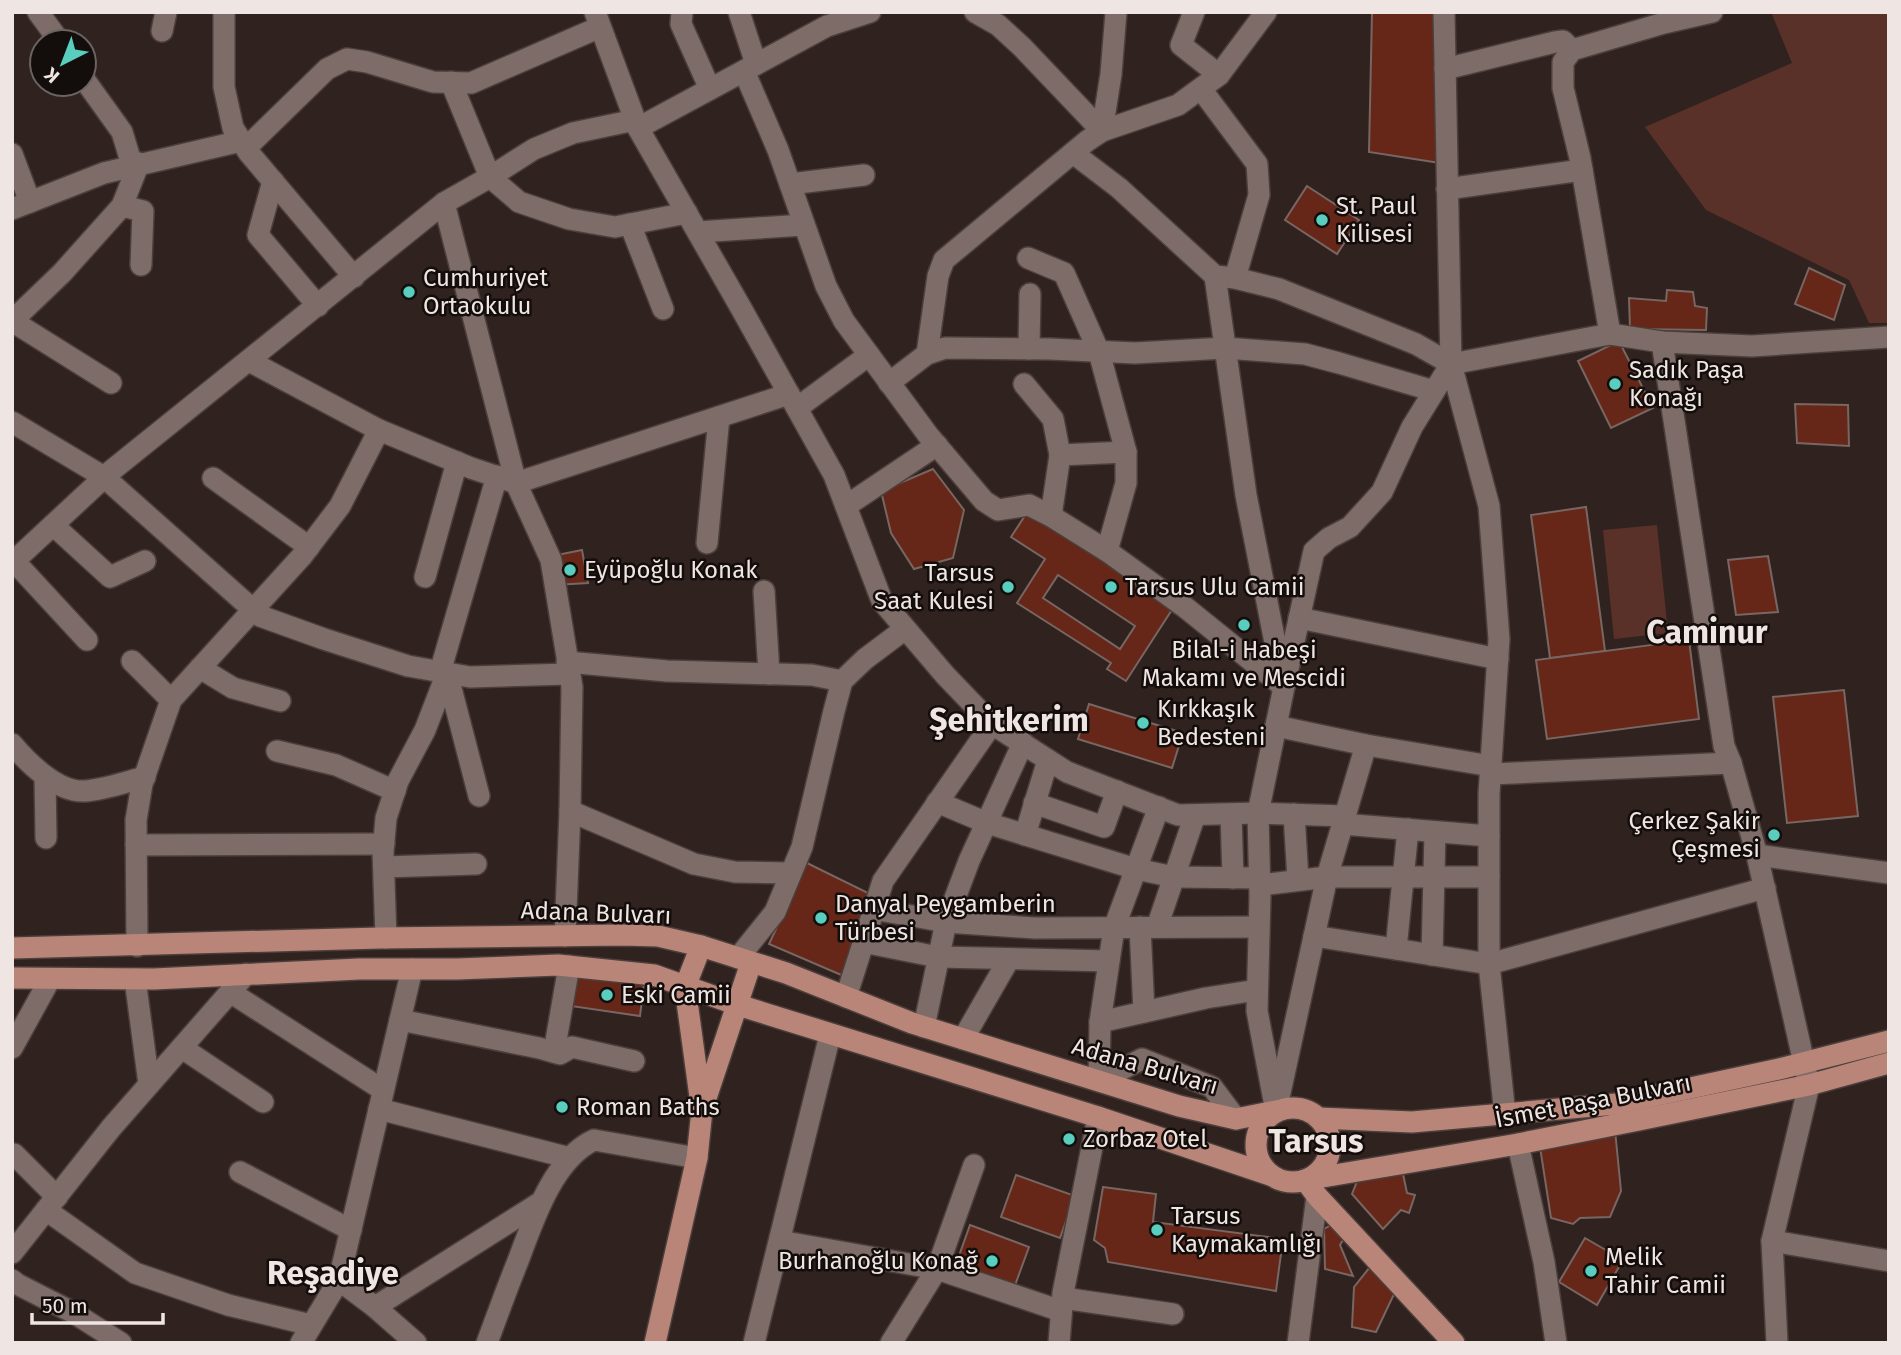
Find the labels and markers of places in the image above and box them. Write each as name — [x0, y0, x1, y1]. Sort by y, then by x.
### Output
place label: St. Paul Kilisesi — [1336, 192, 1417, 248]
marker: St. Paul Kilisesi — [1314, 212, 1330, 228]
place label: Cumhuriyet Ortaokulu — [423, 264, 548, 320]
marker: Cumhuriyet Ortaokulu — [401, 284, 417, 300]
place label: Sadık Paşa Konağı — [1629, 356, 1744, 412]
marker: Sadık Paşa Konağı — [1607, 376, 1623, 392]
place label: Eyüpoğlu Konak — [584, 556, 758, 584]
place label: Tarsus Saat Kulesi — [874, 559, 994, 615]
marker: Eyüpoğlu Konak — [562, 562, 578, 578]
place label: Tarsus Ulu Camii — [1125, 573, 1305, 601]
marker: Tarsus Saat Kulesi — [1000, 579, 1016, 595]
marker: Tarsus Ulu Camii — [1103, 579, 1119, 595]
marker: Bilal-i Habeşi Makamı ve Mescidi — [1236, 617, 1252, 633]
place label: Bilal-i Habeşi Makamı ve Mescidi — [1142, 636, 1346, 692]
place label: Kırkkaşık Bedesteni — [1157, 695, 1266, 751]
marker: Kırkkaşık Bedesteni — [1135, 715, 1151, 731]
place label: Çerkez Şakir Çeşmesi — [1628, 807, 1761, 863]
marker: Çerkez Şakir Çeşmesi — [1766, 827, 1782, 843]
place label: Danyal Peygamberin Türbesi — [835, 890, 1056, 946]
marker: Danyal Peygamberin Türbesi — [813, 910, 829, 926]
place label: Eski Camii — [621, 981, 731, 1009]
marker: Eski Camii — [599, 987, 615, 1003]
place label: Roman Baths — [576, 1093, 720, 1121]
marker: Roman Baths — [554, 1099, 570, 1115]
place label: Zorbaz Otel — [1083, 1125, 1207, 1153]
marker: Zorbaz Otel — [1061, 1131, 1077, 1147]
place label: Tarsus Kaymakamlığı — [1171, 1202, 1322, 1258]
marker: Tarsus Kaymakamlığı — [1149, 1222, 1165, 1238]
place label: Melik Tahir Camii — [1605, 1243, 1726, 1299]
place label: Burhanoğlu Konağ — [778, 1247, 979, 1275]
marker: Burhanoğlu Konağ — [984, 1253, 1000, 1269]
marker: Melik Tahir Camii — [1583, 1263, 1599, 1279]

